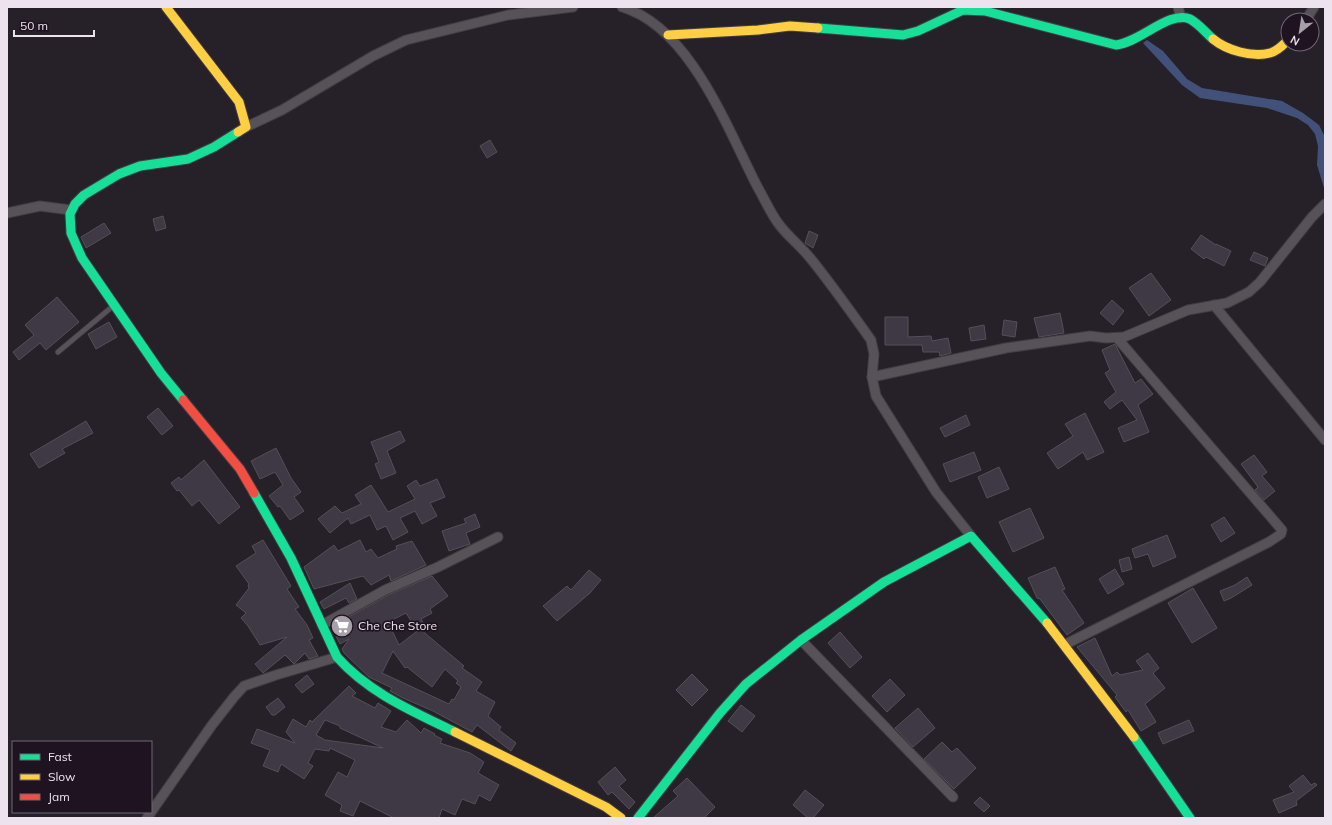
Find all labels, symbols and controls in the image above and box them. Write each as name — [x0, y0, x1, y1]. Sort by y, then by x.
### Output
scale bar — [14, 12, 94, 38]
north arrow — [1280, 12, 1320, 52]
text: 50 m — [20, 18, 48, 33]
text: N — [1288, 33, 1302, 49]
supermarket icon: Che Che Store — [329, 613, 355, 639]
place label: Che Che Store — [358, 618, 437, 633]
legend — [12, 741, 152, 813]
text: Fast — [48, 749, 72, 764]
text: Slow — [48, 769, 76, 784]
text: Jam — [48, 789, 70, 804]

